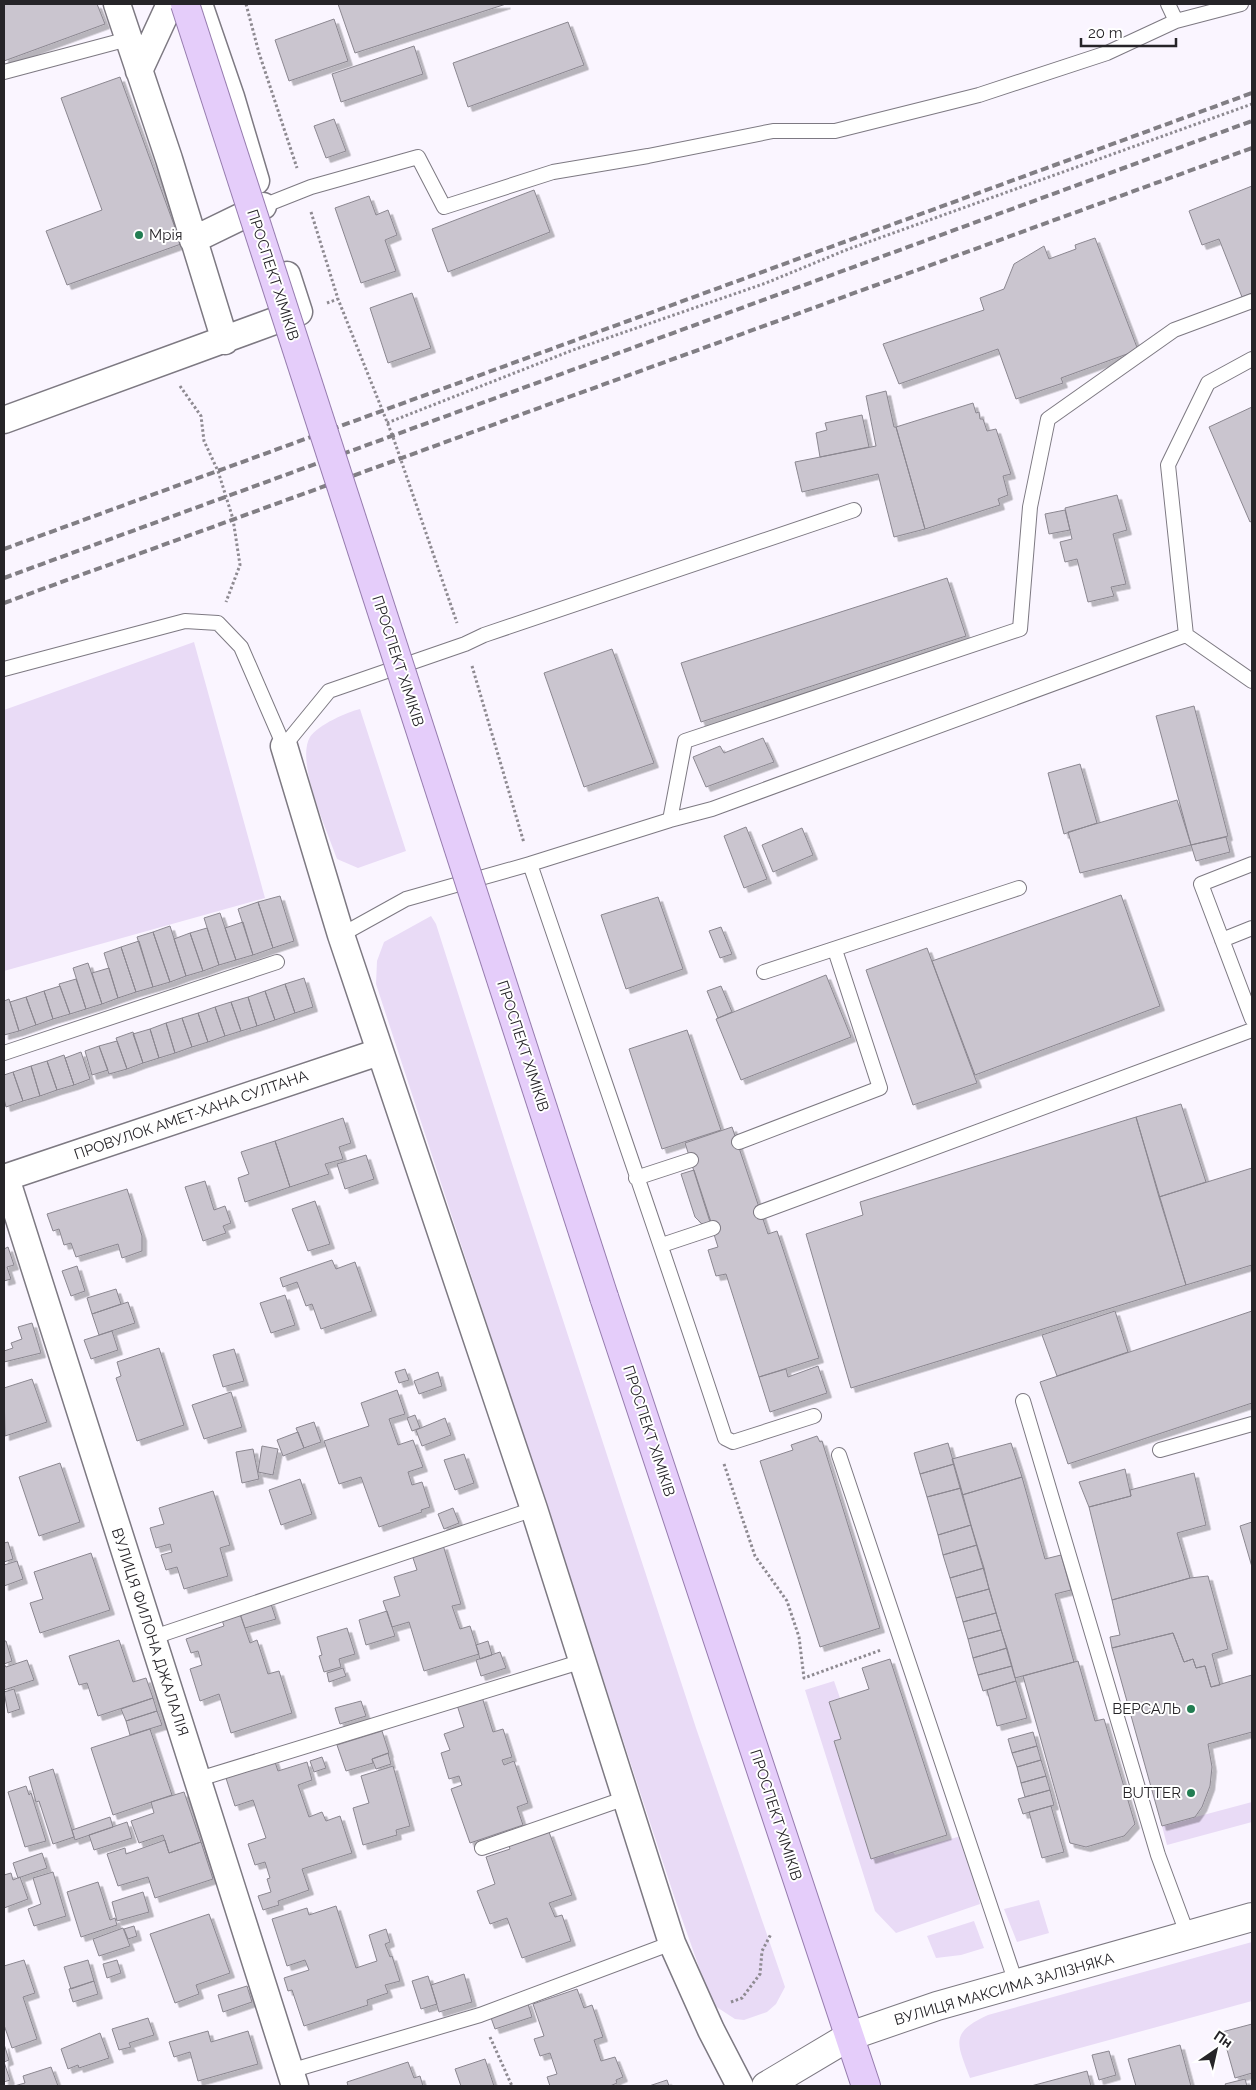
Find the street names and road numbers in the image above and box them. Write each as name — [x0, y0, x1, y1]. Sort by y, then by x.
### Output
street label: ПРОСПЕКТ ХІМІКІВ — [243, 207, 303, 343]
street label: ПРОСПЕКТ ХІМІКІВ — [368, 593, 428, 729]
street label: ПРОСПЕКТ ХІМІКІВ — [493, 978, 553, 1114]
street label: ПРОВУЛОК АМЕТ-ХАНА СУЛТАНА — [72, 1066, 310, 1164]
street label: ПРОСПЕКТ ХІМІКІВ — [619, 1363, 679, 1499]
street label: ВУЛИЦЯ ФИЛОНА ДЖАЛАЛІЯ — [108, 1526, 192, 1738]
street label: ПРОСПЕКТ ХІМІКІВ — [746, 1747, 806, 1883]
street label: ВУЛИЦЯ МАКСИМА ЗАЛІЗНЯКА — [892, 1949, 1116, 2029]

